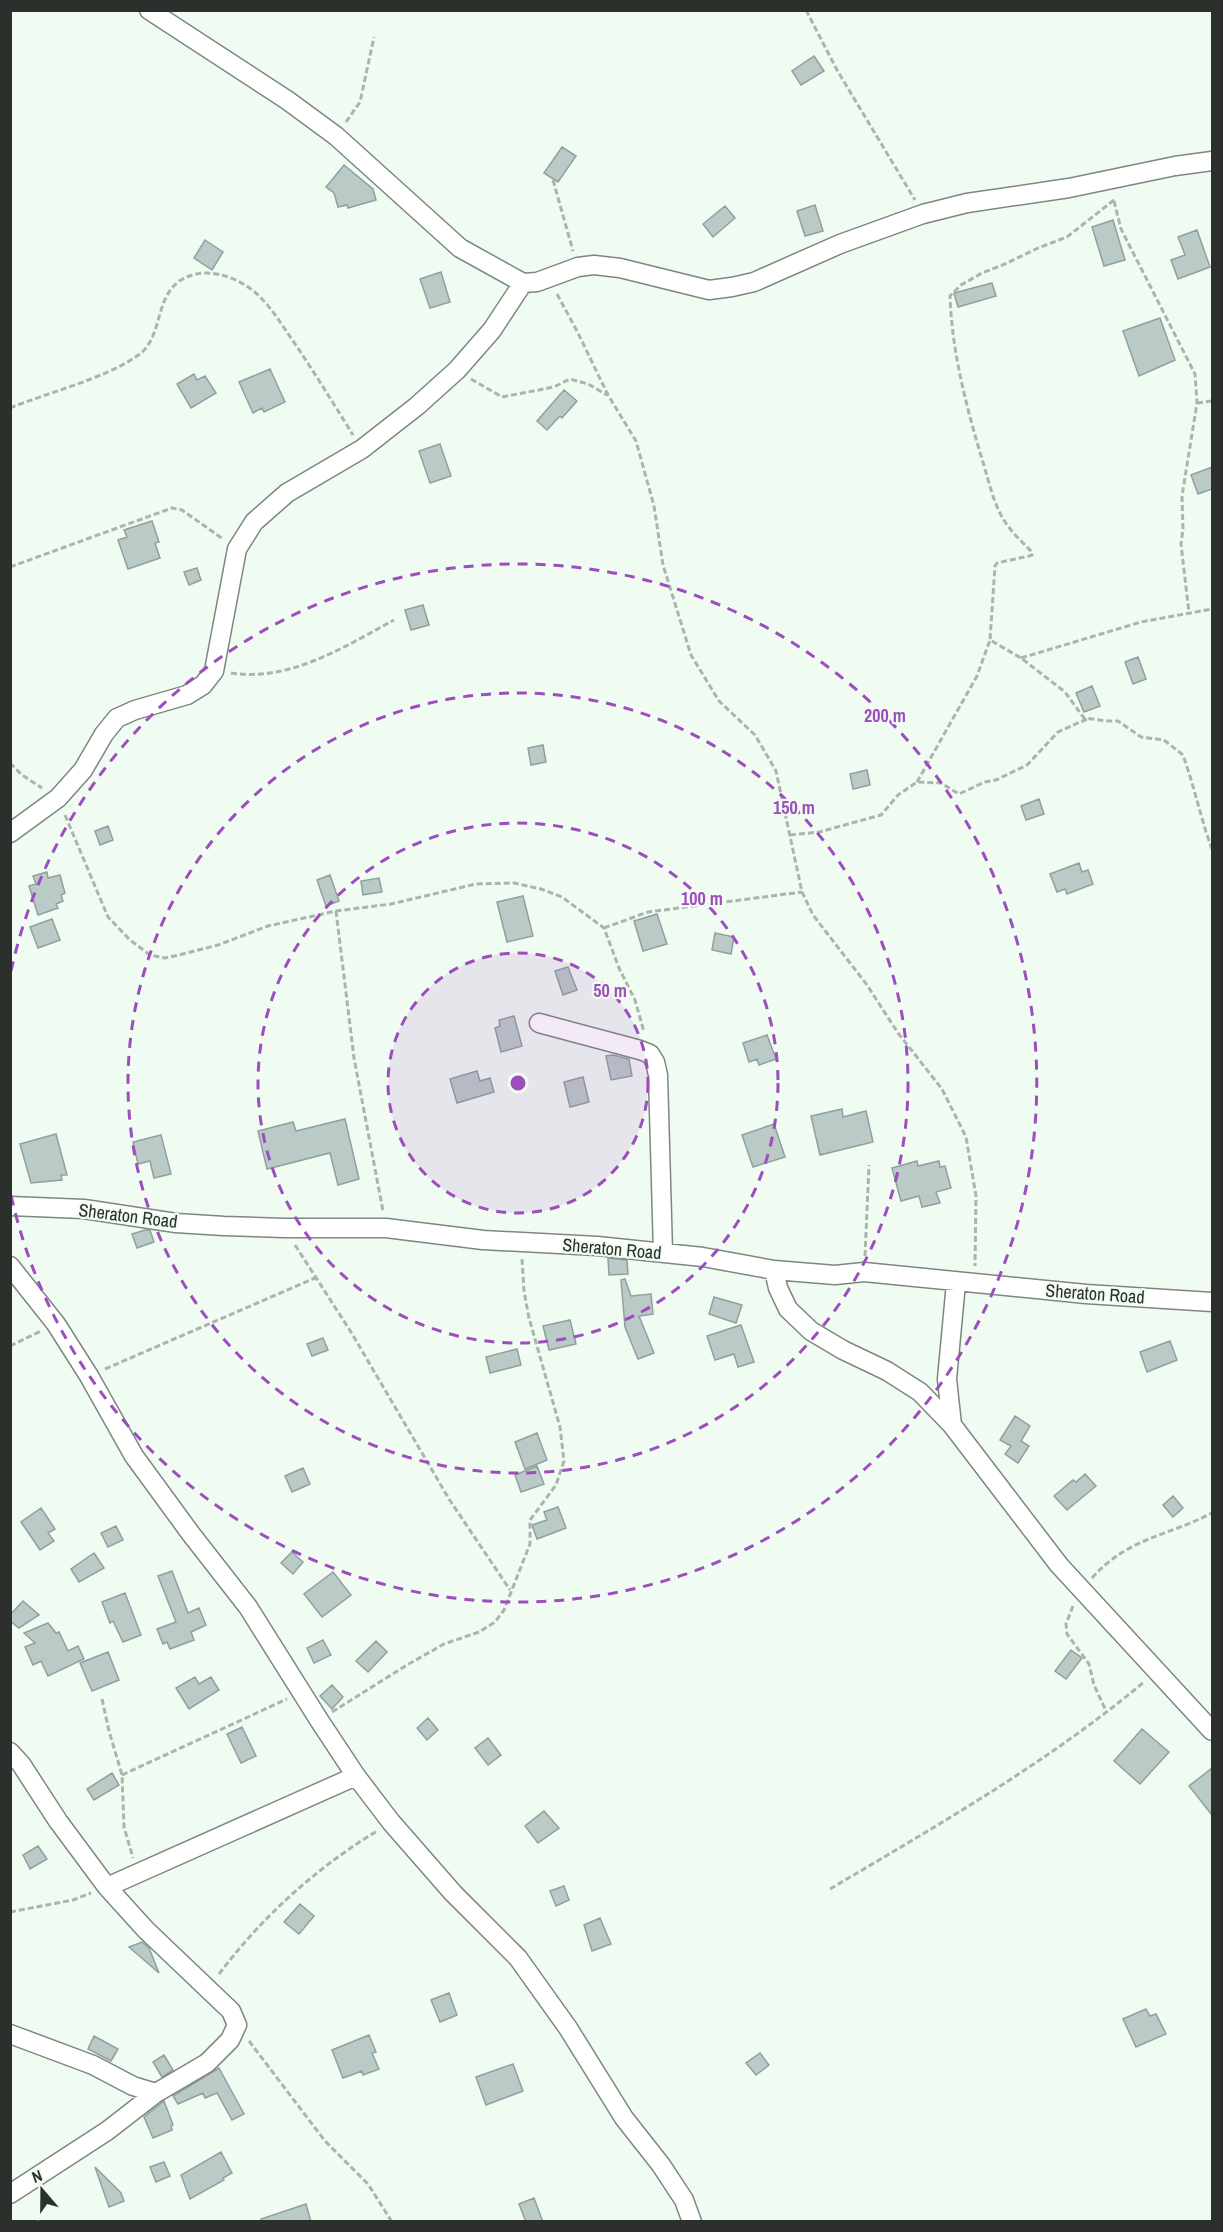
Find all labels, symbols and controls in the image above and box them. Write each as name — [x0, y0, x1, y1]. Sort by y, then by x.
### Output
text: 200 m — [864, 703, 906, 728]
text: 150 m — [773, 795, 815, 820]
text: 100 m — [681, 886, 723, 911]
text: 50 m — [593, 978, 627, 1003]
centre of rings — [508, 1073, 528, 1093]
street label: Sheraton Road — [77, 1197, 179, 1234]
street label: Sheraton Road — [561, 1232, 663, 1265]
street label: Sheraton Road — [1045, 1278, 1145, 1309]
north arrow — [12, 2160, 72, 2220]
text: N — [29, 2164, 45, 2188]

